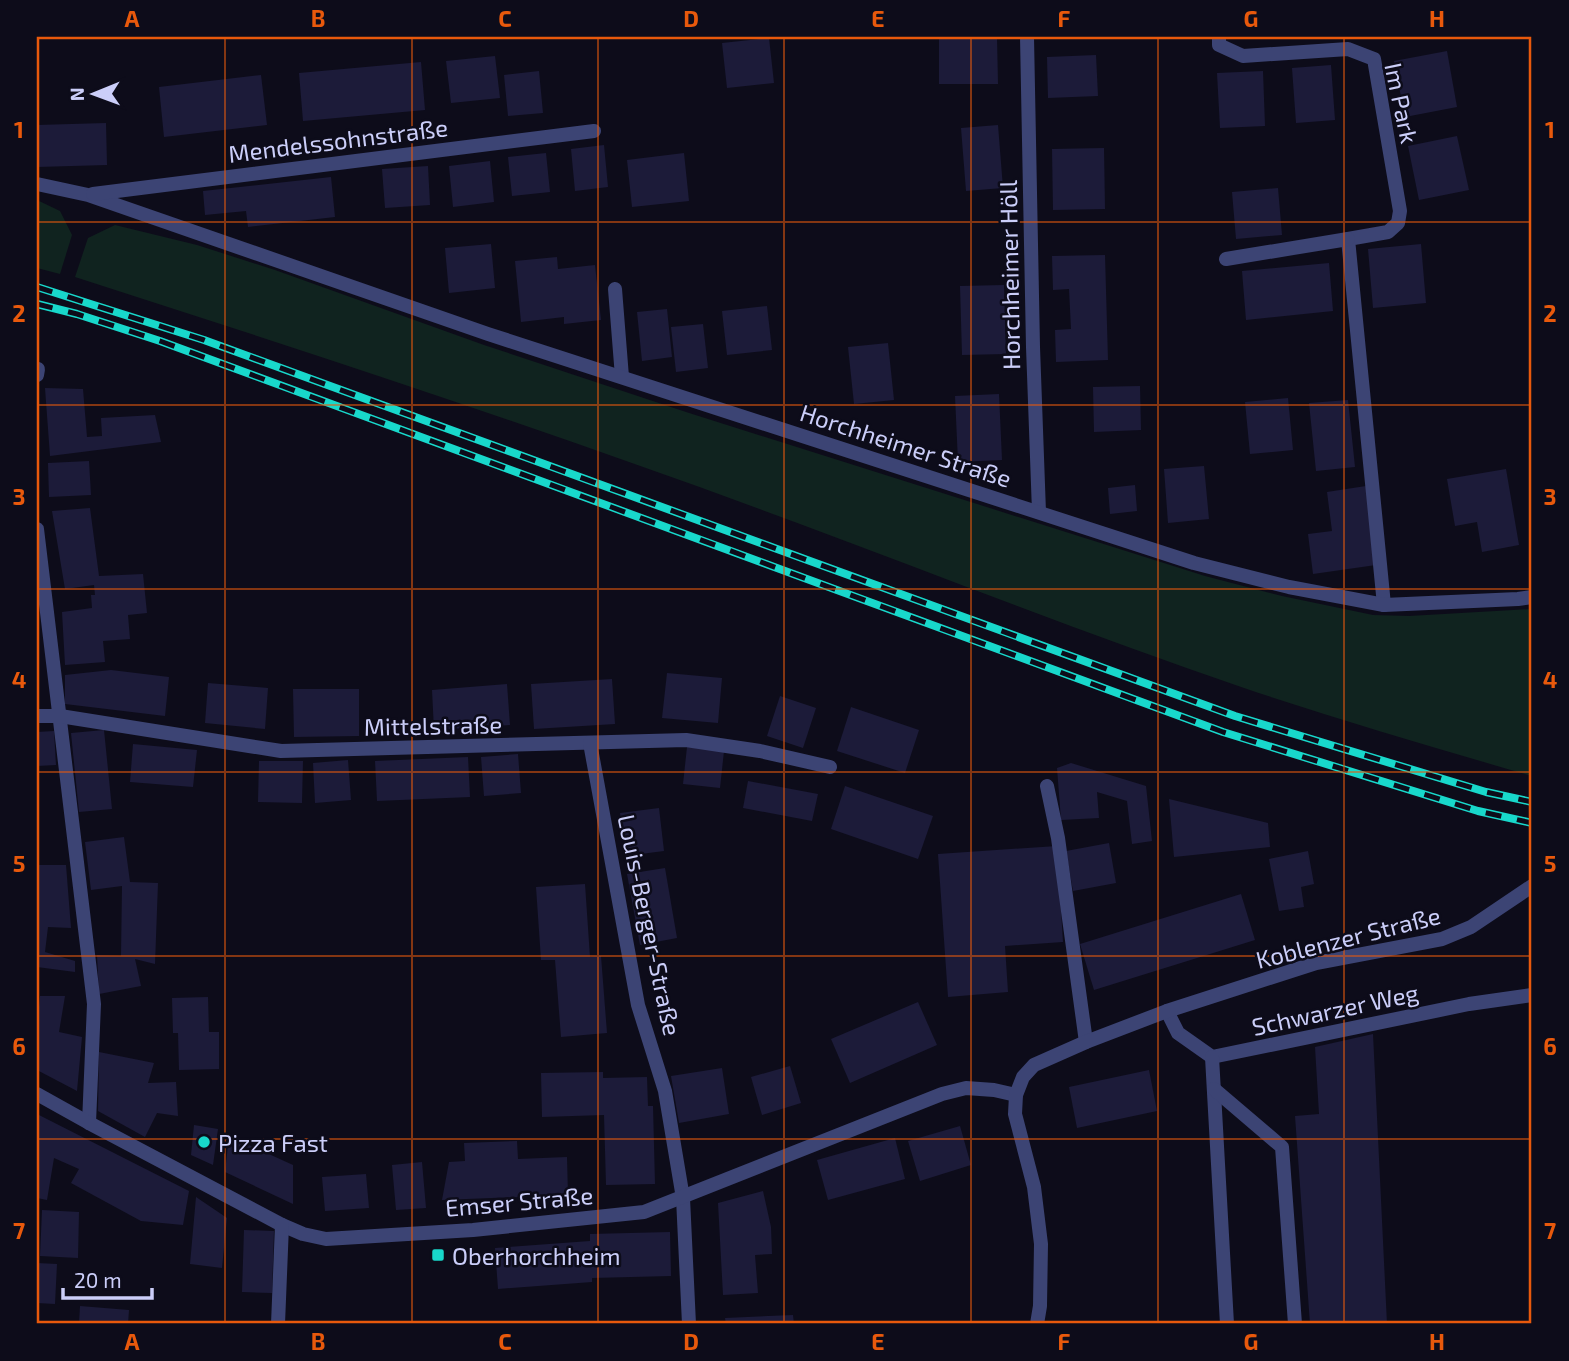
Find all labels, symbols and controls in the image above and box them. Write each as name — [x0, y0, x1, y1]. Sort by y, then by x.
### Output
text: A — [124, 4, 140, 32]
text: B — [311, 4, 325, 32]
text: C — [498, 4, 512, 32]
text: D — [683, 4, 699, 32]
text: E — [871, 4, 885, 32]
text: F — [1058, 4, 1071, 32]
text: G — [1244, 4, 1258, 32]
text: H — [1429, 4, 1445, 32]
north arrow — [60, 60, 130, 130]
street label: Im Park — [1379, 60, 1425, 146]
text: N — [65, 87, 88, 101]
street label: Mendelssohnstraße — [227, 112, 449, 168]
text: 1 — [14, 115, 24, 143]
text: 1 — [1545, 115, 1555, 143]
street label: Horchheimer Höll — [993, 180, 1025, 370]
text: 2 — [12, 299, 26, 327]
text: 2 — [1543, 299, 1557, 327]
street label: Horchheimer Straße — [797, 397, 1015, 493]
text: 3 — [12, 482, 26, 510]
text: 3 — [1543, 482, 1557, 510]
text: 4 — [12, 665, 26, 693]
text: 4 — [1543, 665, 1557, 693]
street label: Mittelstraße — [363, 709, 503, 741]
street label: Louis-Berger-Straße — [612, 812, 688, 1038]
text: 5 — [13, 849, 25, 877]
text: 5 — [1544, 849, 1556, 877]
street label: Koblenzer Straße — [1253, 900, 1443, 974]
street label: Schwarzer Weg — [1249, 977, 1421, 1041]
text: 6 — [12, 1032, 26, 1060]
text: 6 — [1543, 1032, 1557, 1060]
place label: Pizza Fast — [218, 1128, 328, 1157]
marker: Pizza Fast — [196, 1134, 212, 1150]
street label: Emser Straße — [444, 1180, 594, 1222]
text: 7 — [13, 1216, 25, 1244]
text: 7 — [1544, 1216, 1556, 1244]
place label: Oberhorchheim — [452, 1241, 621, 1270]
marker: Oberhorchheim — [430, 1247, 446, 1263]
scale bar — [63, 1256, 152, 1300]
text: 20 m — [74, 1267, 122, 1292]
text: A — [124, 1327, 140, 1355]
text: B — [311, 1327, 325, 1355]
text: C — [498, 1327, 512, 1355]
text: D — [683, 1327, 699, 1355]
text: E — [871, 1327, 885, 1355]
text: F — [1058, 1327, 1071, 1355]
text: G — [1244, 1327, 1258, 1355]
text: H — [1429, 1327, 1445, 1355]

